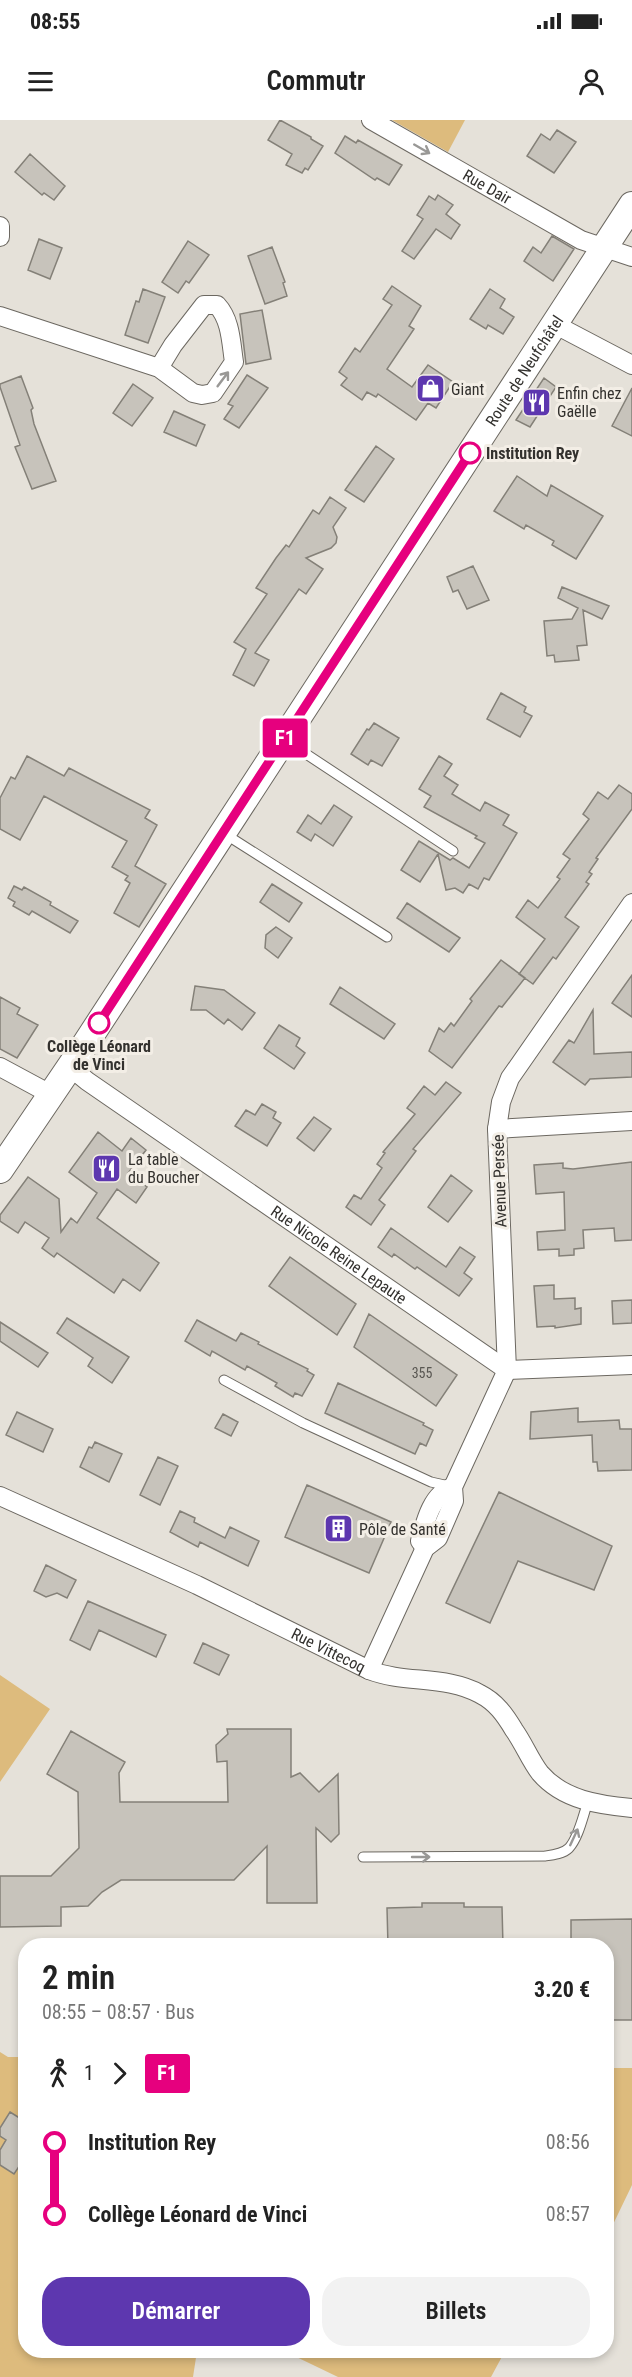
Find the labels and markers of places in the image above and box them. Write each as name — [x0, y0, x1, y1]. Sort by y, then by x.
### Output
shop icon: Giant — [414, 373, 446, 405]
place label: Giant — [451, 380, 485, 399]
place label: Enfin chez Gaëlle — [557, 384, 622, 421]
restaurant icon: Enfin chez Gaëlle — [520, 386, 552, 418]
marker: Institution Rey — [459, 442, 481, 464]
place label: Institution Rey — [486, 444, 579, 463]
marker: Collège Léonard de Vinci — [88, 1012, 110, 1034]
place label: Collège Léonard de Vinci — [47, 1037, 151, 1074]
place label: La table du Boucher — [128, 1150, 199, 1187]
restaurant icon: La table du Boucher — [91, 1152, 123, 1184]
building icon: Pôle de Santé — [322, 1513, 354, 1545]
place label: Pôle de Santé — [359, 1520, 446, 1539]

